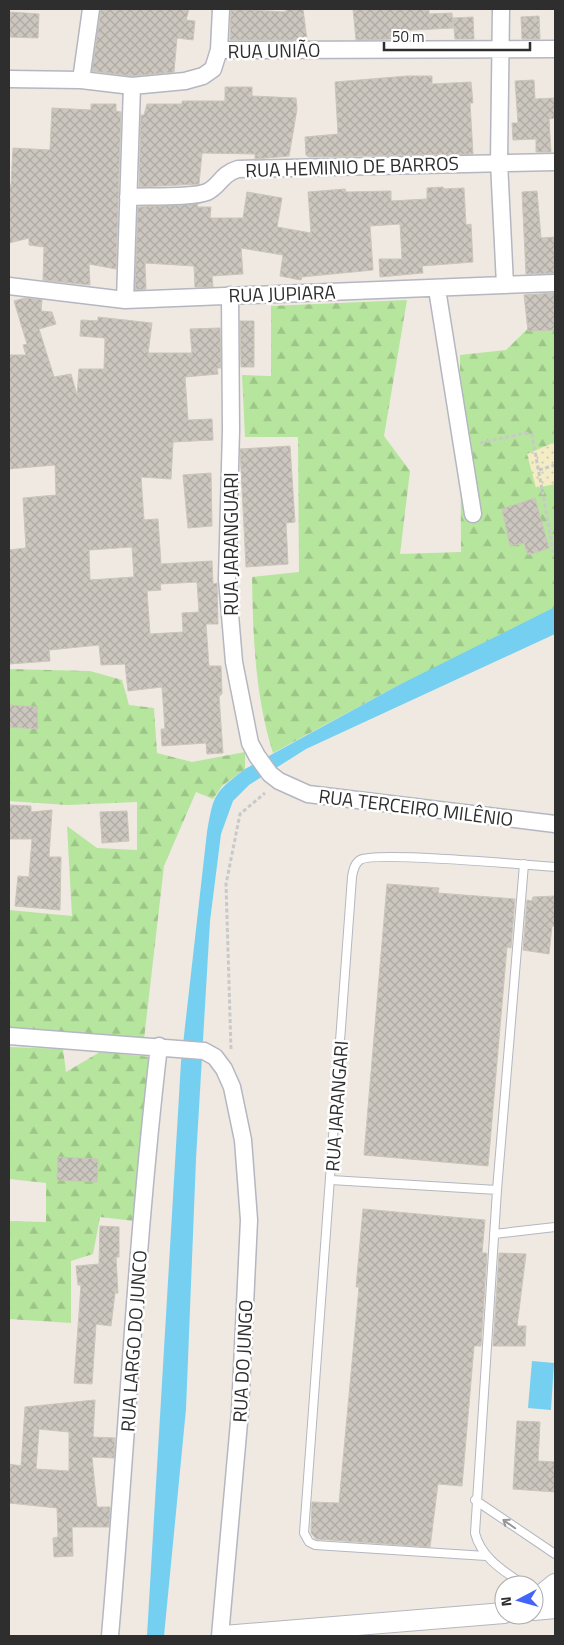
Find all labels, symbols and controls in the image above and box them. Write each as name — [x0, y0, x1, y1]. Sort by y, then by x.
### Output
scale bar — [384, 20, 530, 52]
text: 50 m — [392, 25, 425, 48]
street label: RUA UNIÃO — [227, 35, 321, 65]
street label: RUA HEMINIO DE BARROS — [245, 148, 459, 184]
street label: RUA JUPIARA — [228, 277, 336, 309]
street label: RUA JARANGUARI — [216, 472, 245, 616]
street label: RUA TERCEIRO MILÊNIO — [317, 781, 515, 833]
street label: RUA JARANGARI — [317, 1040, 355, 1172]
street label: RUA LARGO DO JUNCO — [112, 1249, 154, 1433]
street label: RUA DO JUNGO — [224, 1299, 260, 1423]
one-way arrow — [503, 1519, 517, 1529]
north arrow — [494, 1575, 544, 1625]
text: N — [495, 1595, 517, 1607]

